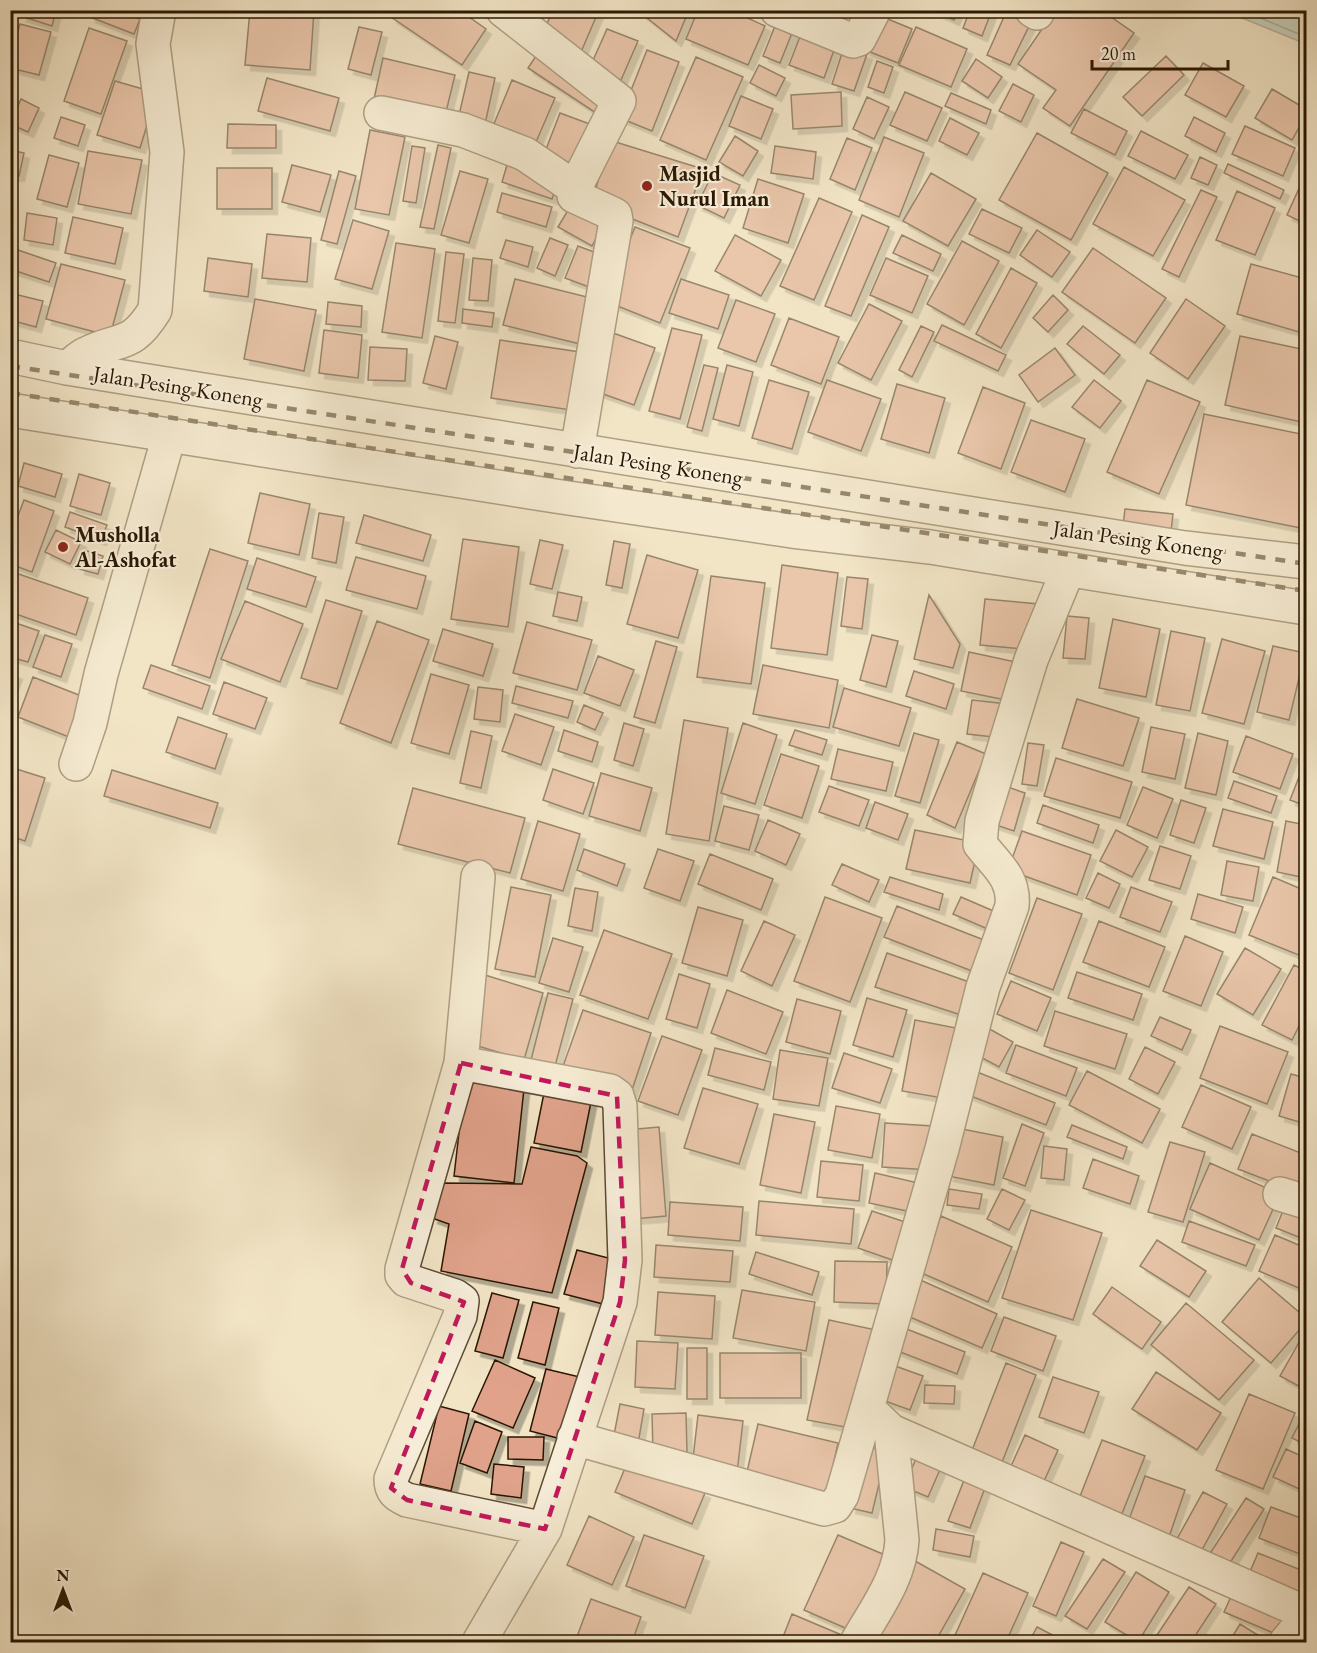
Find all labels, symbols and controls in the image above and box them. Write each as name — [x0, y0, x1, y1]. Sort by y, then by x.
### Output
scale bar — [1092, 33, 1228, 71]
text: 20 m — [1101, 42, 1136, 65]
place label: Masjid Nurul Iman — [659, 159, 770, 213]
marker: Masjid Nurul Iman — [640, 179, 654, 193]
street label: Jalan Pesing Koneng — [89, 358, 265, 414]
street label: Jalan Pesing Koneng — [569, 436, 745, 492]
street label: Jalan Pesing Koneng — [1049, 513, 1225, 566]
place label: Musholla Al-Ashofat — [74, 520, 177, 574]
marker: Musholla Al-Ashofat — [56, 540, 70, 554]
north arrow — [33, 1560, 93, 1620]
text: N — [57, 1565, 70, 1586]

